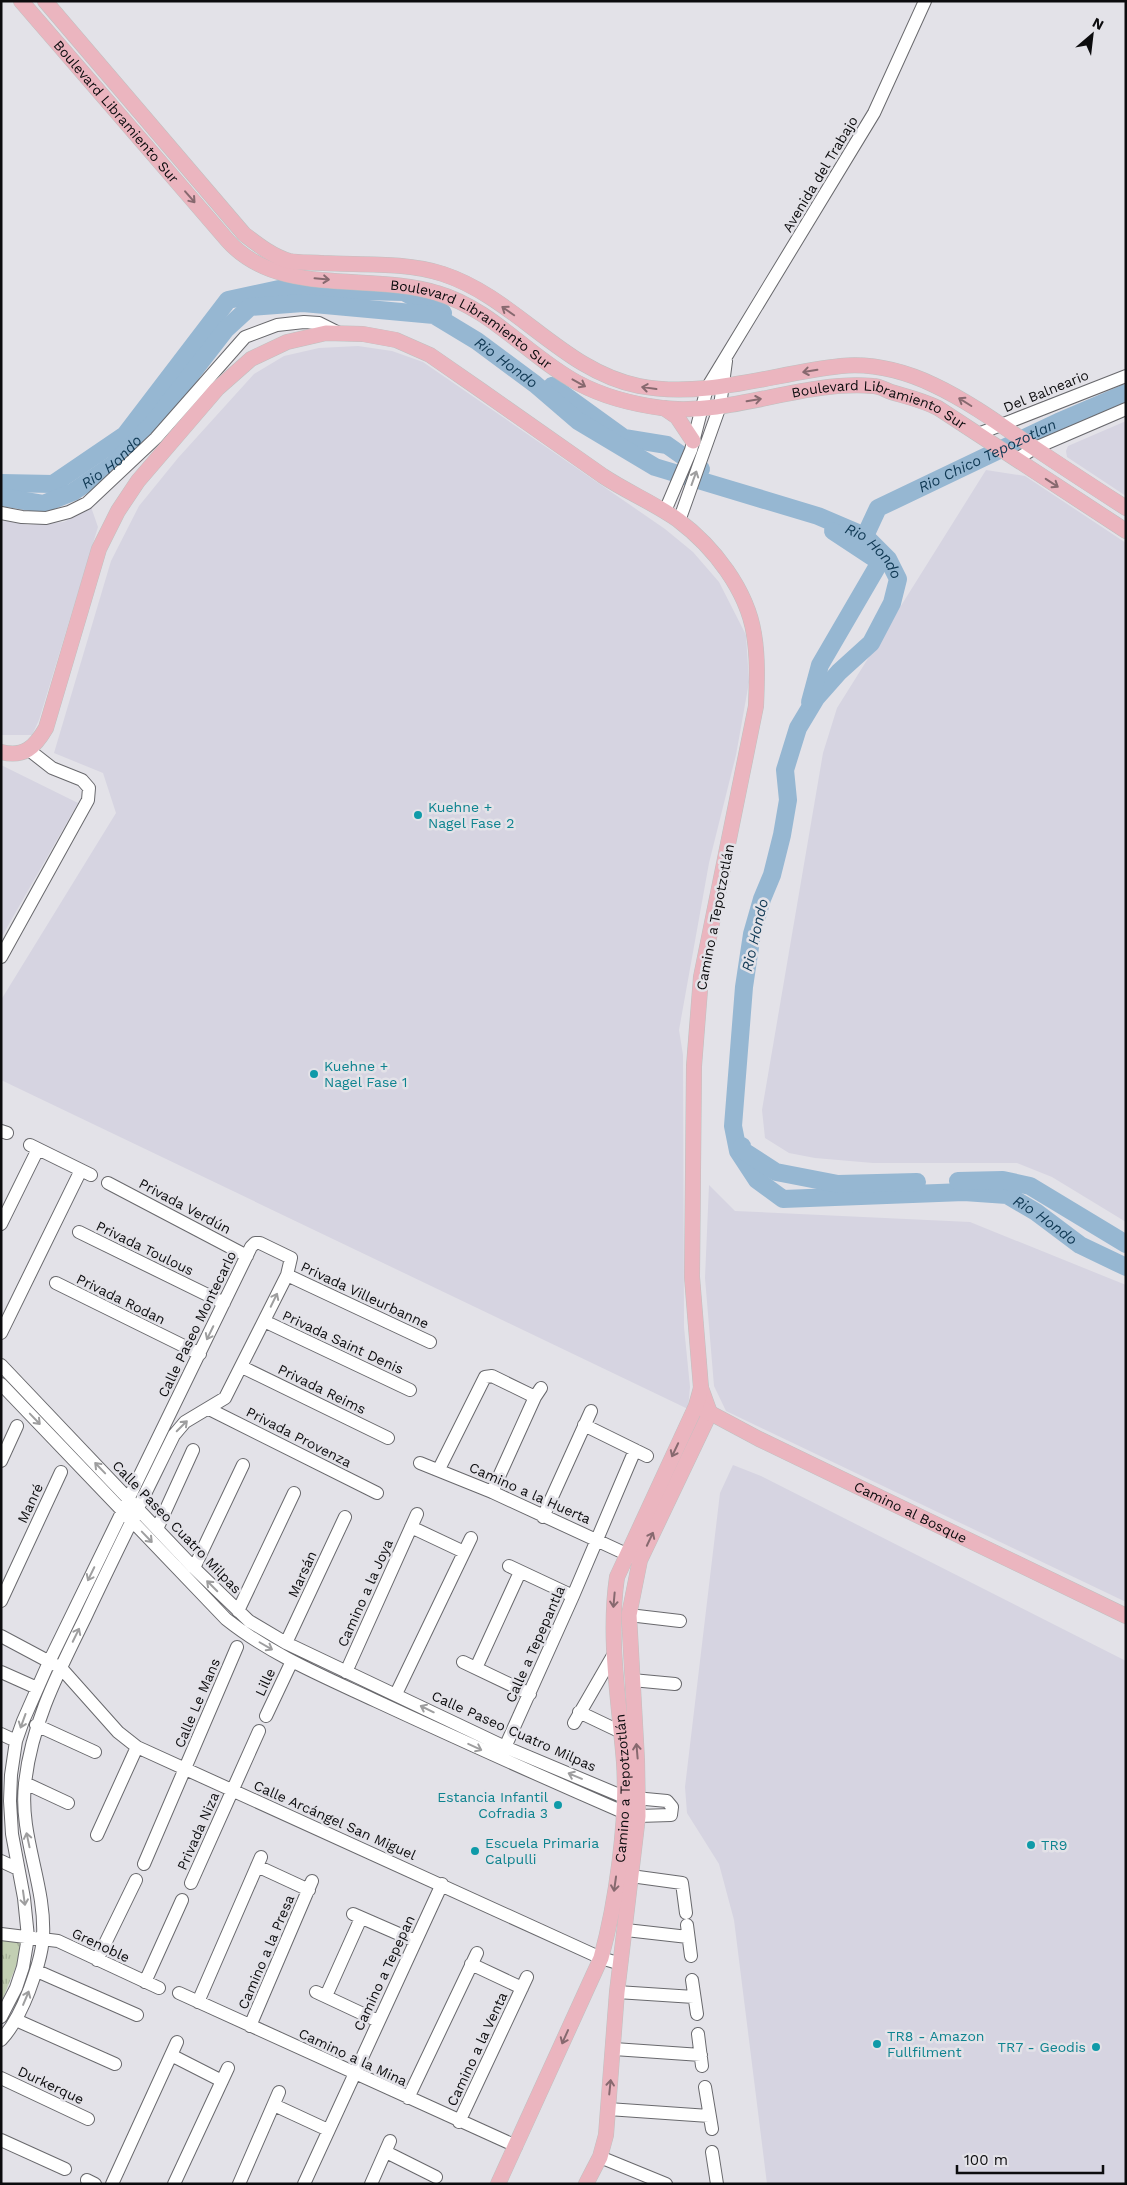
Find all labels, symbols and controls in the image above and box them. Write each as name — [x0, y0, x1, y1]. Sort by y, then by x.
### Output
north arrow — [1067, 10, 1117, 60]
text: N — [1090, 14, 1106, 33]
street label: Boulevard Libramiento Sur — [51, 37, 182, 186]
street label: Avenida del Trabajo — [779, 113, 861, 235]
one-way arrow — [184, 190, 195, 203]
one-way arrow — [314, 274, 330, 283]
street label: Boulevard Libramiento Sur — [389, 277, 555, 372]
one-way arrow — [501, 306, 515, 316]
water label: Rio Hondo — [471, 333, 541, 392]
one-way arrow — [802, 367, 818, 377]
street label: Del Balneario — [1001, 367, 1091, 415]
street label: Boulevard Libramiento Sur — [790, 377, 970, 432]
one-way arrow — [571, 378, 586, 388]
one-way arrow — [641, 382, 657, 392]
one-way arrow — [745, 394, 761, 404]
one-way arrow — [958, 397, 972, 407]
water label: Rio Chico Tepozotlan — [915, 415, 1059, 496]
water label: Rio Hondo — [78, 431, 146, 493]
one-way arrow — [690, 470, 699, 486]
one-way arrow — [1045, 478, 1059, 488]
water label: Rio Hondo — [843, 520, 905, 582]
place label: Kuehne + Nagel Fase 2 — [428, 799, 514, 831]
marker: Kuehne + Nagel Fase 2 — [412, 809, 424, 821]
street label: Camino a Tepotzotlán — [693, 842, 737, 992]
water label: Rio Hondo — [738, 897, 772, 973]
place label: Kuehne + Nagel Fase 1 — [324, 1058, 407, 1090]
marker: Kuehne + Nagel Fase 1 — [308, 1068, 320, 1080]
street label: Privada Verdún — [136, 1175, 234, 1237]
water label: Rio Hondo — [1010, 1192, 1081, 1249]
street label: Privada Toulous — [94, 1217, 196, 1279]
street label: Calle Paseo Montecarlo — [155, 1248, 239, 1400]
street label: Privada Villeurbanne — [298, 1258, 432, 1332]
street label: Privada Rodan — [74, 1271, 168, 1327]
one-way arrow — [270, 1292, 280, 1307]
street label: Privada Saint Denis — [280, 1307, 406, 1377]
one-way arrow — [205, 1325, 214, 1340]
street label: Privada Reims — [275, 1361, 369, 1417]
street label: Privada Provenza — [244, 1404, 354, 1470]
one-way arrow — [29, 1413, 41, 1426]
one-way arrow — [176, 1420, 188, 1432]
one-way arrow — [670, 1442, 680, 1457]
street label: Calle Paseo Cuatro Milpas — [109, 1457, 245, 1597]
street label: Camino a la Huerta — [467, 1459, 593, 1527]
one-way arrow — [94, 1462, 106, 1475]
street label: Camino al Bosque — [851, 1478, 970, 1546]
street label: Manré — [14, 1481, 46, 1525]
one-way arrow — [141, 1530, 153, 1543]
one-way arrow — [645, 1532, 655, 1547]
street label: Camino a la Joya — [334, 1537, 396, 1649]
street label: Marsán — [284, 1548, 320, 1600]
one-way arrow — [86, 1566, 96, 1581]
one-way arrow — [206, 1580, 218, 1592]
street label: Calle a Tepepantla — [502, 1583, 568, 1705]
one-way arrow — [610, 1591, 619, 1607]
one-way arrow — [72, 1628, 82, 1643]
one-way arrow — [259, 1642, 273, 1652]
street label: Calle Le Mans — [171, 1656, 223, 1750]
street label: Lille — [252, 1666, 278, 1698]
street label: Calle Paseo Cuatro Milpas — [429, 1687, 599, 1775]
one-way arrow — [420, 1704, 435, 1713]
one-way arrow — [18, 1713, 27, 1728]
street label: Camino a Tepotzotlán — [611, 1713, 633, 1864]
one-way arrow — [468, 1743, 483, 1753]
one-way arrow — [632, 1743, 641, 1759]
one-way arrow — [568, 1771, 583, 1781]
street label: Calle Arcángel San Miguel — [251, 1777, 419, 1863]
place label: Estancia Infantil Cofradia 3 — [437, 1789, 549, 1821]
street label: Privada Niza — [174, 1790, 222, 1872]
marker: Estancia Infantil Cofradia 3 — [552, 1799, 564, 1811]
one-way arrow — [23, 1832, 32, 1848]
place label: Escuela Primaria Calpulli — [485, 1835, 599, 1867]
place label: TR9 — [1041, 1837, 1067, 1853]
marker: TR9 — [1025, 1839, 1037, 1851]
marker: Escuela Primaria Calpulli — [469, 1845, 481, 1857]
one-way arrow — [610, 1875, 620, 1891]
one-way arrow — [19, 1890, 29, 1906]
street label: Camino a la Presa — [235, 1892, 297, 2012]
street label: Camino a Tepepan — [350, 1913, 418, 2033]
street label: Grenoble — [70, 1925, 132, 1965]
street label: Camino a la Venta — [444, 1989, 510, 2109]
one-way arrow — [21, 1991, 31, 2006]
street label: Camino a la Mina — [296, 2025, 410, 2089]
place label: TR8 - Amazon Fullfilment — [887, 2028, 984, 2060]
one-way arrow — [560, 2029, 570, 2044]
marker: TR8 - Amazon Fullfilment — [871, 2038, 883, 2050]
place label: TR7 - Geodis — [998, 2039, 1086, 2055]
marker: TR7 - Geodis — [1090, 2041, 1102, 2053]
street label: Durkerque — [15, 2063, 87, 2107]
one-way arrow — [605, 2079, 615, 2095]
scale bar — [957, 2142, 1103, 2174]
text: 100 m — [964, 2151, 1008, 2169]

